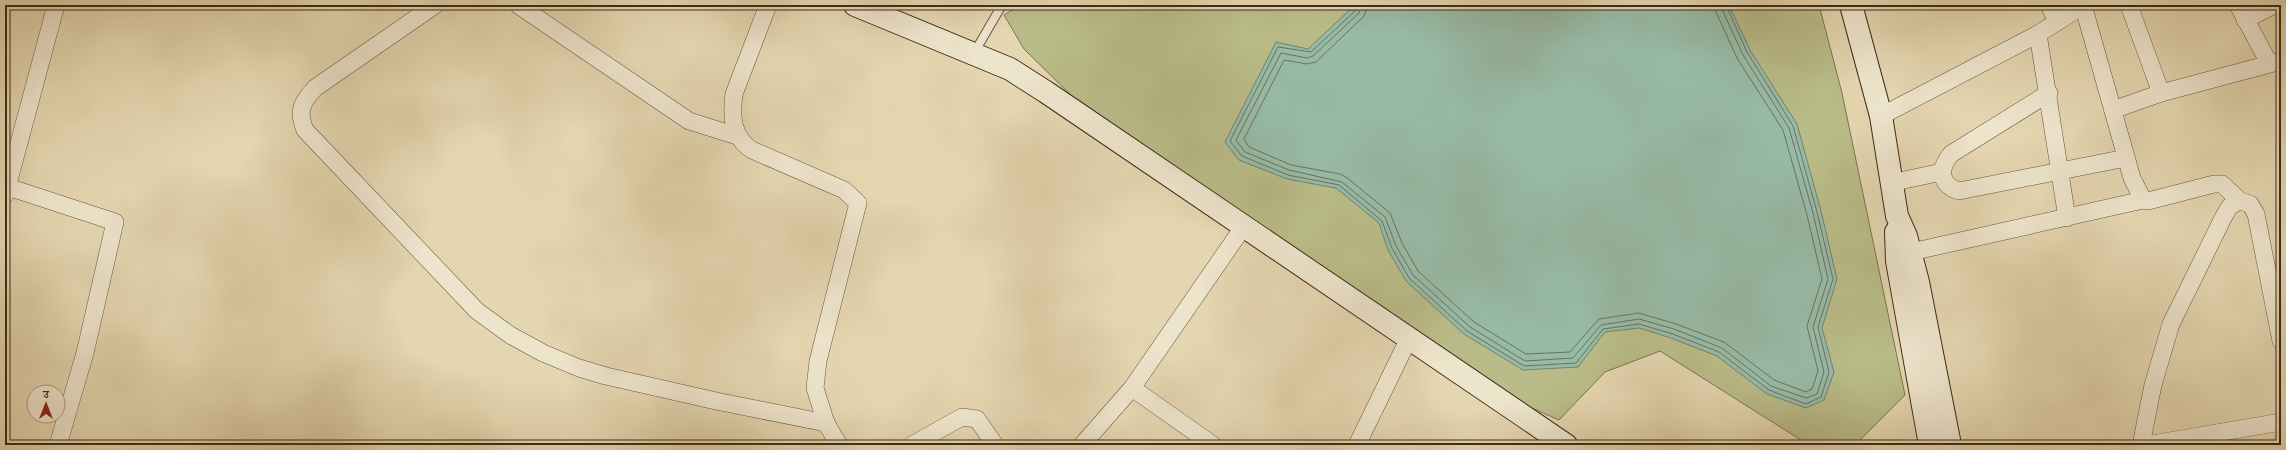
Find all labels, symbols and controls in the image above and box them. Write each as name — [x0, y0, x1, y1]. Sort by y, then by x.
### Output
north arrow — [26, 384, 66, 424]
text: उ — [42, 388, 50, 402]

